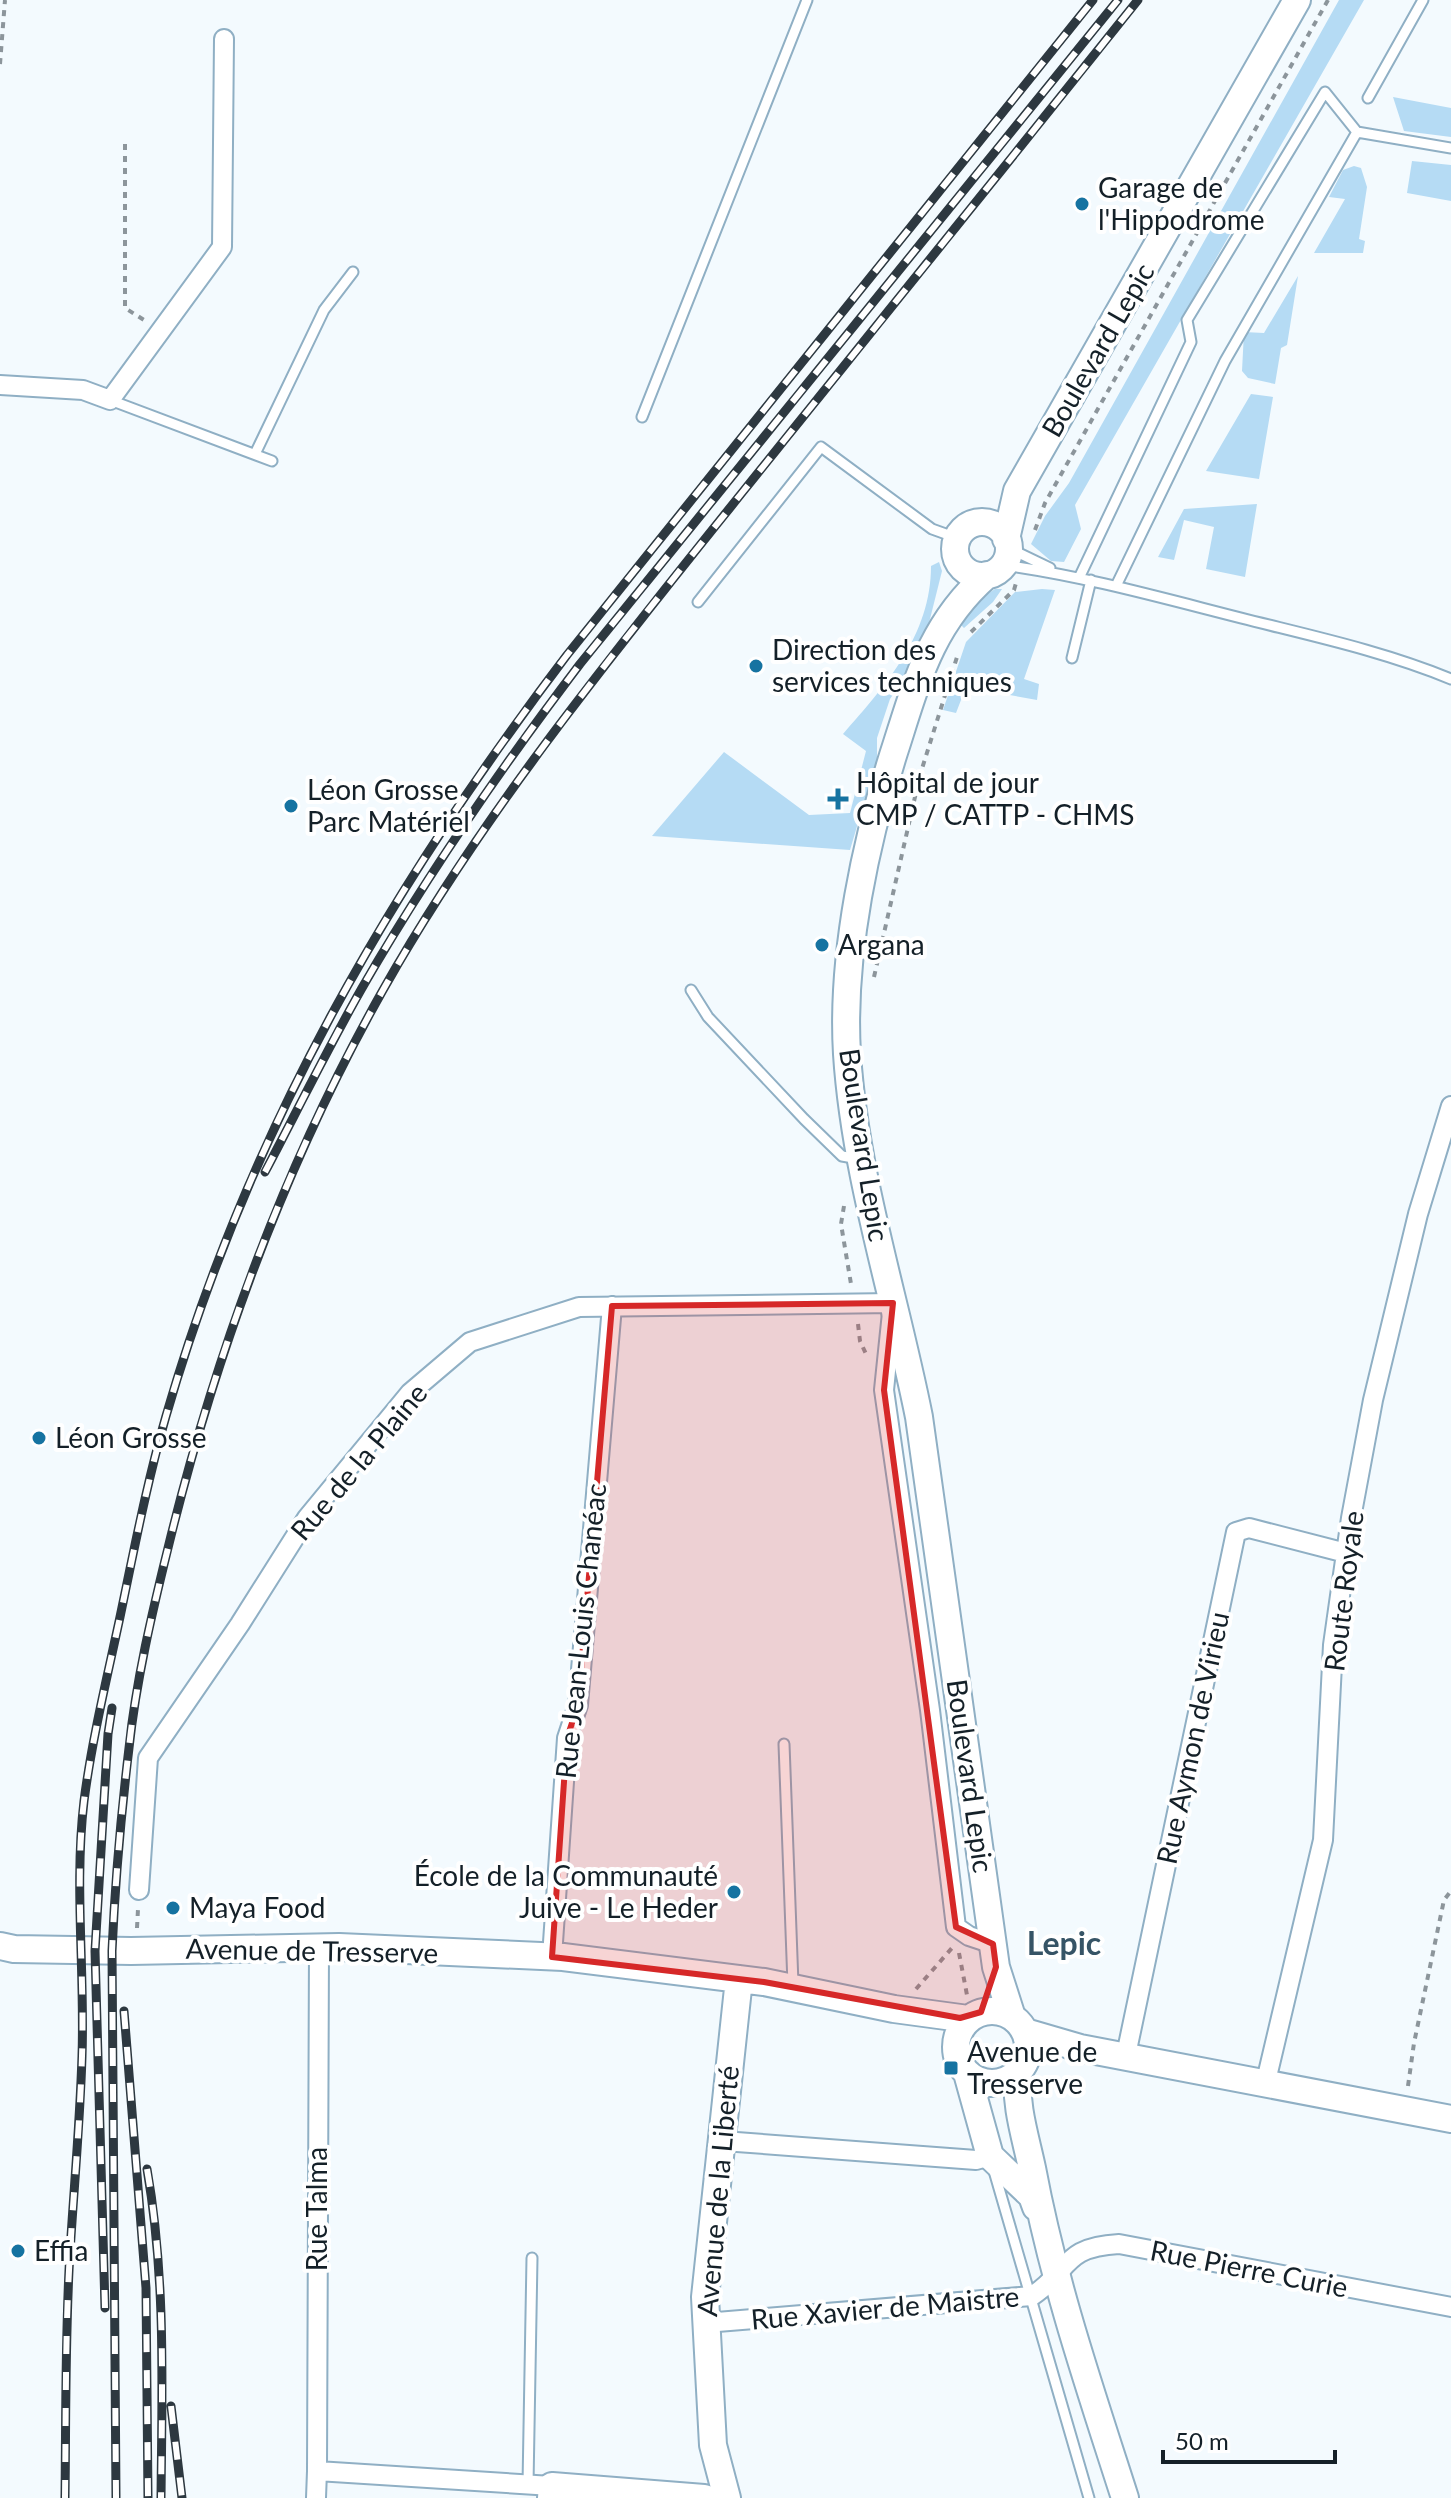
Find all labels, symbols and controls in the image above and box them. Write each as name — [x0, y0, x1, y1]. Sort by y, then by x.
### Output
place label: Garage de l'Hippodrome — [1098, 170, 1264, 236]
marker: Garage de l'Hippodrome — [1073, 195, 1091, 213]
street label: Boulevard Lepic — [1034, 257, 1161, 442]
place label: Direction des services techniques — [772, 632, 1012, 698]
marker: Direction des services techniques — [747, 657, 765, 675]
place label: Hôpital de jour CMP / CATTP - CHMS — [856, 765, 1135, 831]
place label: Léon Grosse Parc Matériel — [307, 772, 470, 838]
marker: Hôpital de jour CMP / CATTP - CHMS — [827, 788, 849, 810]
marker: Léon Grosse Parc Matériel — [282, 797, 300, 815]
place label: Argana — [838, 927, 925, 961]
marker: Argana — [813, 936, 831, 954]
street label: Boulevard Lepic — [833, 1046, 897, 1244]
street label: Rue de la Plaine — [283, 1376, 434, 1547]
place label: Léon Grosse — [55, 1420, 207, 1454]
marker: Léon Grosse — [30, 1429, 48, 1447]
street label: Rue Jean-Louis Chanéac — [548, 1482, 612, 1780]
street label: Route Royale — [1316, 1509, 1370, 1673]
street label: Rue Aymon de Virieu — [1149, 1609, 1235, 1867]
street label: Boulevard Lepic — [941, 1677, 1001, 1875]
place label: École de la Communauté Juive - Le Heder — [414, 1858, 718, 1924]
marker: École de la Communauté Juive - Le Heder — [725, 1883, 743, 1901]
place label: Maya Food — [189, 1890, 325, 1924]
marker: Maya Food — [164, 1899, 182, 1917]
district label: Lepic — [1027, 1923, 1101, 1962]
street label: Avenue de Tresserve — [185, 1931, 439, 1969]
place label: Avenue de Tresserve — [967, 2034, 1097, 2100]
marker: Avenue de Tresserve — [942, 2059, 960, 2077]
street label: Avenue de la Liberté — [689, 2064, 745, 2318]
street label: Rue Talma — [299, 2147, 333, 2271]
street label: Rue Pierre Curie — [1148, 2232, 1351, 2304]
place label: Effia — [34, 2233, 88, 2267]
marker: Effia — [9, 2242, 27, 2260]
street label: Rue Xavier de Maistre — [749, 2278, 1020, 2336]
scale bar — [1163, 2414, 1335, 2464]
text: 50 m — [1175, 2426, 1229, 2455]

